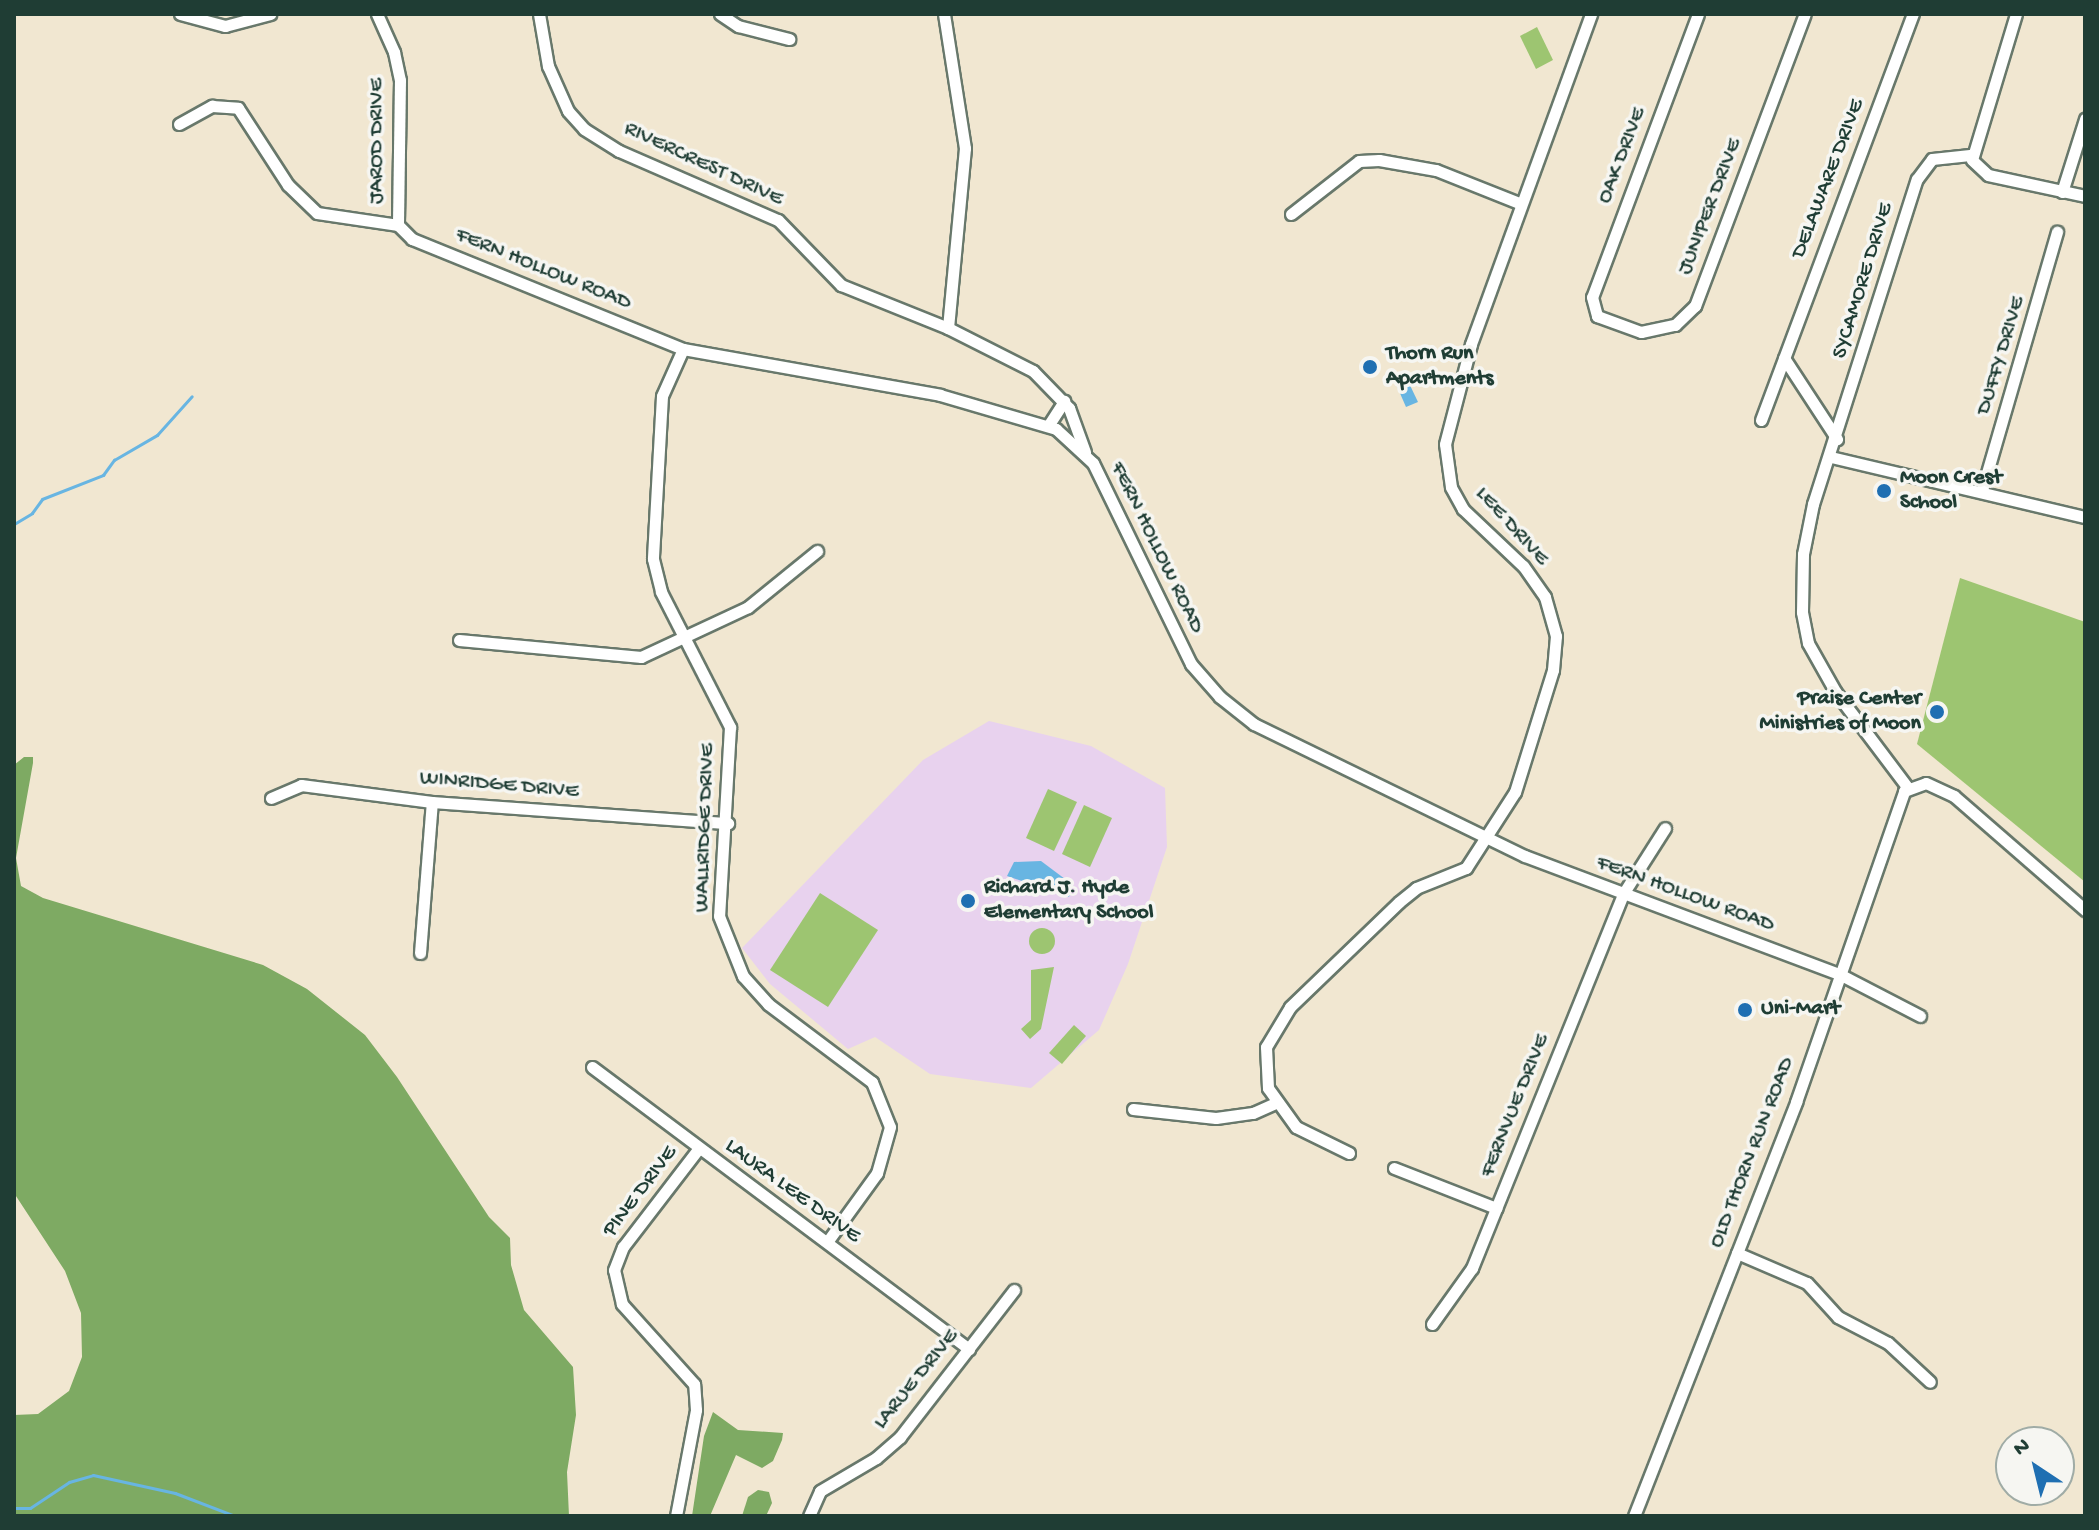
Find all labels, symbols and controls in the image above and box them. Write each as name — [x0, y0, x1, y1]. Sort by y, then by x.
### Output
street label: JAROD DRIVE — [365, 78, 391, 204]
street label: DELAWARE DRIVE — [1787, 96, 1871, 262]
street label: OAK DRIVE — [1593, 104, 1653, 208]
street label: RIVERCREST DRIVE — [619, 117, 787, 213]
street label: JUNIPER DRIVE — [1673, 135, 1749, 279]
street label: SYCAMORE DRIVE — [1828, 200, 1900, 362]
street label: FERN HOLLOW ROAD — [451, 223, 635, 317]
street label: DUFFY DRIVE — [1972, 294, 2032, 418]
place label: Thorn Run Apartments — [1386, 341, 1493, 392]
marker: Thorn Run Apartments — [1361, 358, 1379, 376]
street label: FERN HOLLOW ROAD — [1103, 458, 1209, 638]
place label: Moon Crest School — [1900, 465, 2002, 516]
street label: LEE DRIVE — [1468, 482, 1554, 572]
marker: Moon Crest School — [1875, 482, 1893, 500]
place label: Praise Center Ministries of Moon — [1760, 686, 1921, 738]
marker: Praise Center Ministries of Moon — [1928, 703, 1946, 721]
street label: WALLRIDGE DRIVE — [690, 743, 722, 913]
street label: WINRIDGE DRIVE — [418, 766, 580, 806]
street label: FERN HOLLOW ROAD — [1593, 851, 1777, 939]
place label: Richard J. Hyde Elementary School — [984, 875, 1154, 926]
marker: Richard J. Hyde Elementary School — [959, 892, 977, 910]
place label: Uni-Mart — [1761, 997, 1840, 1023]
marker: Uni-Mart — [1736, 1001, 1754, 1019]
street label: FERNVUE DRIVE — [1475, 1031, 1557, 1181]
street label: OLD THORN RUN ROAD — [1704, 1054, 1802, 1252]
street label: LAURA LEE DRIVE — [719, 1134, 865, 1250]
street label: PINE DRIVE — [598, 1141, 684, 1243]
street label: LARUE DRIVE — [869, 1325, 965, 1435]
north arrow — [1995, 1426, 2075, 1506]
text: N — [2009, 1433, 2036, 1463]

